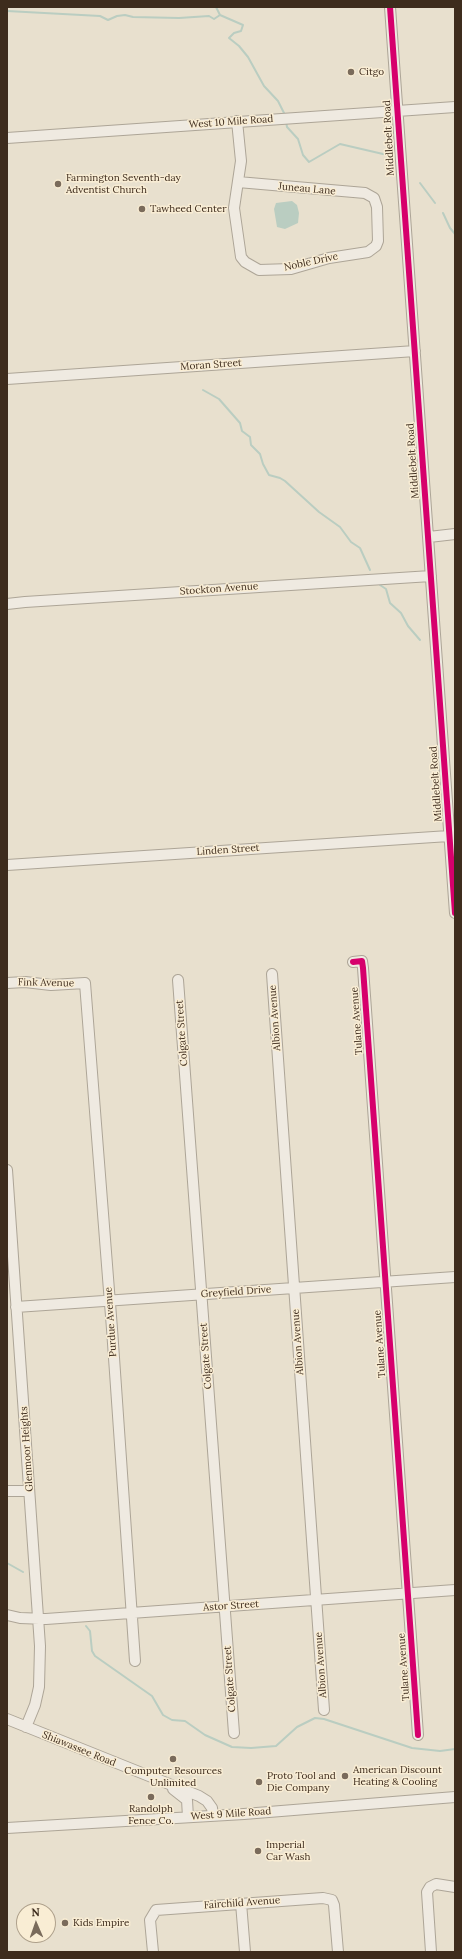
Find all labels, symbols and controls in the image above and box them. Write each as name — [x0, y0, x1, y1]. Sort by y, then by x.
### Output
place label: Citgo — [359, 66, 384, 78]
marker: Citgo — [346, 67, 356, 77]
street label: Middlebelt Road — [381, 100, 397, 176]
street label: West 10 Mile Road — [188, 113, 274, 131]
place label: Farmington Seventh-day Adventist Church — [66, 172, 181, 196]
marker: Farmington Seventh-day Adventist Church — [53, 179, 63, 189]
street label: Juneau Lane — [278, 181, 336, 197]
place label: Tawheed Center — [150, 203, 227, 215]
marker: Tawheed Center — [137, 204, 147, 214]
street label: Noble Drive — [283, 250, 339, 274]
street label: Moran Street — [180, 357, 242, 373]
street label: Middlebelt Road — [404, 423, 422, 499]
street label: Stockton Avenue — [179, 580, 259, 598]
street label: Middlebelt Road — [427, 746, 445, 822]
street label: Linden Street — [196, 842, 260, 858]
street label: Fink Avenue — [18, 977, 74, 989]
street label: Albion Avenue — [267, 985, 283, 1051]
street label: Tulane Avenue — [349, 987, 365, 1055]
street label: Colgate Street — [174, 999, 190, 1067]
street label: Greyfield Drive — [200, 1284, 272, 1300]
street label: Purdue Avenue — [103, 1287, 119, 1357]
street label: Albion Avenue — [290, 1309, 306, 1375]
street label: Tulane Avenue — [372, 1310, 388, 1378]
street label: Colgate Street — [198, 1322, 214, 1390]
street label: Glenmoor Heights — [18, 1406, 36, 1492]
street label: Astor Street — [203, 1598, 259, 1614]
street label: Albion Avenue — [313, 1632, 329, 1698]
street label: Tulane Avenue — [396, 1633, 412, 1701]
street label: Colgate Street — [222, 1645, 238, 1713]
street label: Shiawassee Road — [40, 1729, 118, 1769]
marker: Computer Resources Unlimited — [168, 1754, 178, 1764]
place label: American Discount Heating & Cooling — [353, 1764, 442, 1788]
place label: Computer Resources Unlimited — [124, 1765, 222, 1788]
place label: Proto Tool and Die Company — [267, 1770, 336, 1794]
marker: American Discount Heating & Cooling — [340, 1771, 350, 1781]
marker: Proto Tool and Die Company — [254, 1777, 264, 1787]
marker: Randolph Fence Co. — [146, 1792, 156, 1802]
place label: Randolph Fence Co. — [128, 1803, 174, 1826]
street label: West 9 Mile Road — [190, 1805, 272, 1823]
place label: Imperial Car Wash — [266, 1839, 310, 1862]
marker: Imperial Car Wash — [253, 1846, 263, 1856]
street label: Fairchild Avenue — [203, 1894, 281, 1912]
north arrow — [16, 1903, 56, 1943]
text: N — [31, 1905, 40, 1919]
place label: Kids Empire — [73, 1917, 129, 1929]
marker: Kids Empire — [60, 1918, 70, 1928]

